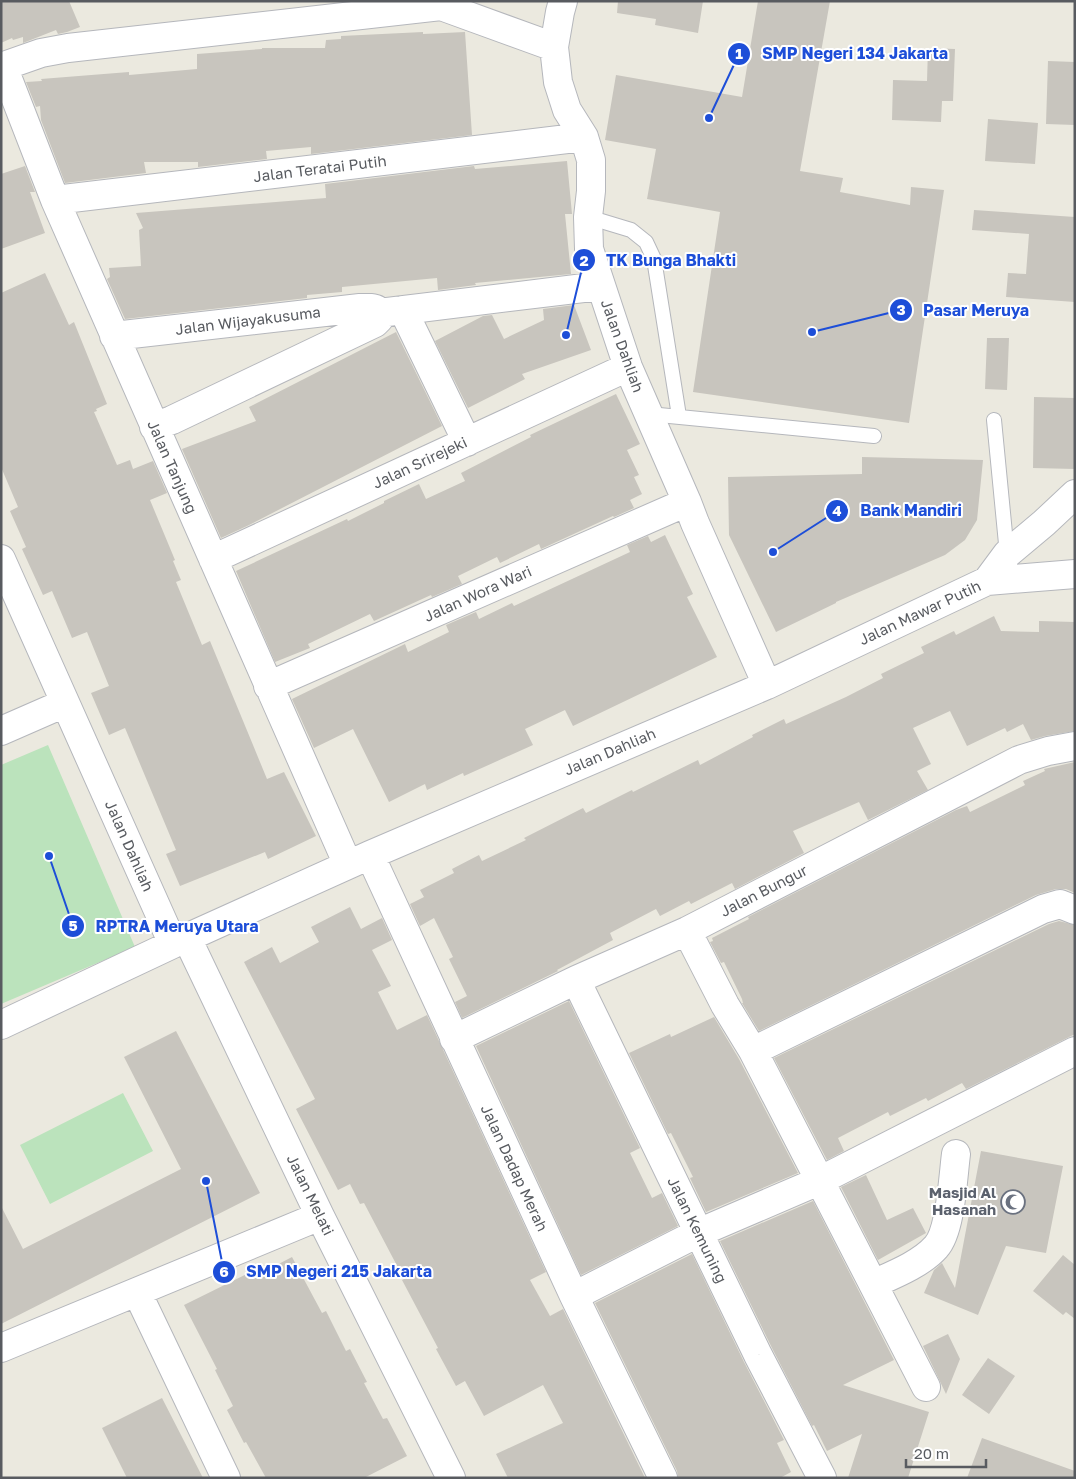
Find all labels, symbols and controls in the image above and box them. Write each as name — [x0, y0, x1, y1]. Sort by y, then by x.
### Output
callout: SMP Negeri 134 Jakarta — [727, 38, 958, 69]
text: SMP Negeri 134 Jakarta — [762, 43, 948, 63]
text: 1 — [735, 44, 743, 62]
street label: Jalan Teratai Putih — [252, 151, 388, 185]
callout: TK Bunga Bhakti — [571, 245, 746, 276]
text: TK Bunga Bhakti — [606, 250, 736, 270]
text: 2 — [579, 251, 589, 269]
callout: Pasar Meruya — [888, 295, 1039, 326]
street label: Jalan Dahliah — [598, 297, 648, 395]
text: 3 — [896, 300, 906, 318]
text: Pasar Meruya — [923, 300, 1029, 320]
street label: Jalan Wijayakusuma — [174, 302, 322, 338]
street label: Jalan Tanjung — [144, 417, 202, 516]
street label: Jalan Srirejeki — [369, 432, 470, 492]
callout: Bank Mandiri — [825, 495, 971, 526]
text: Bank Mandiri — [860, 500, 962, 520]
text: 4 — [832, 501, 842, 519]
street label: Jalan Wora Wari — [421, 561, 534, 625]
street label: Jalan Mawar Putih — [856, 576, 983, 648]
street label: Jalan Dahliah — [561, 724, 658, 778]
street label: Jalan Dahliah — [102, 797, 158, 894]
street label: Jalan Bungur — [717, 860, 810, 920]
callout: RPTRA Meruya Utara — [61, 911, 269, 942]
text: 5 — [68, 916, 78, 934]
text: RPTRA Meruya Utara — [95, 916, 259, 936]
street label: Jalan Dadap Merah — [478, 1101, 552, 1234]
street label: Jalan Melati — [284, 1151, 338, 1238]
street label: Jalan Kemuning — [664, 1174, 731, 1286]
place label: Masjid Al Hasanah — [929, 1183, 996, 1218]
mosque icon: Masjid Al Hasanah — [1000, 1189, 1026, 1215]
callout: SMP Negeri 215 Jakarta — [211, 1256, 442, 1287]
text: SMP Negeri 215 Jakarta — [246, 1261, 432, 1281]
text: 6 — [219, 1262, 229, 1280]
scale bar — [906, 1436, 986, 1468]
text: 20 m — [914, 1444, 949, 1462]

